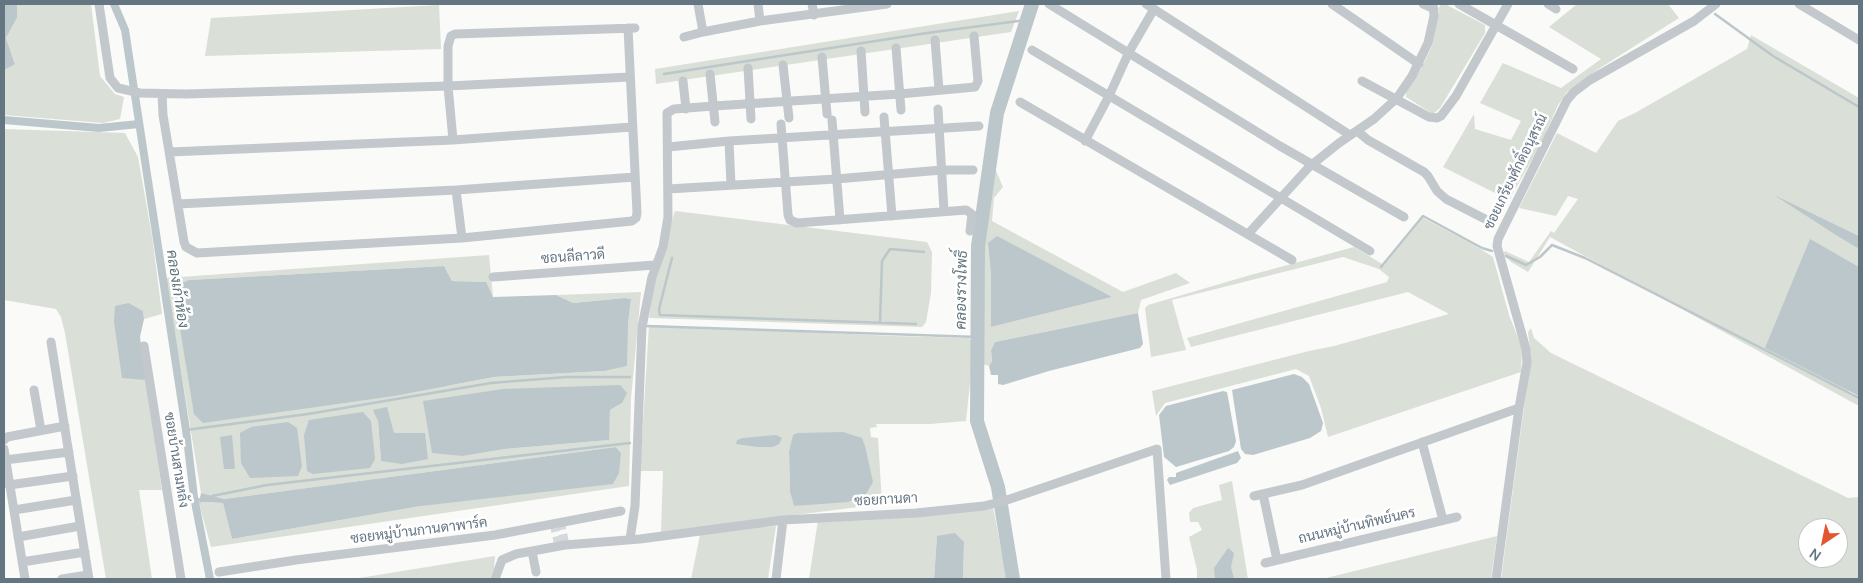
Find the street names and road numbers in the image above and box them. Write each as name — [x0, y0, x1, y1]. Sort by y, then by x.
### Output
street label: ซอยเกรียงศักดิ์อนุสรณ์ — [1481, 111, 1551, 233]
street label: ซอนลีลาวดี — [540, 246, 606, 268]
street label: ซอยบ้านสามหลัง — [160, 411, 192, 509]
street label: ซอยกานดา — [854, 490, 918, 510]
street label: ถนนหมู่บ้านทิพย์นคร — [1297, 504, 1417, 548]
street label: ซอยหมู่บ้านกานดาพาร์ค — [349, 514, 489, 548]

